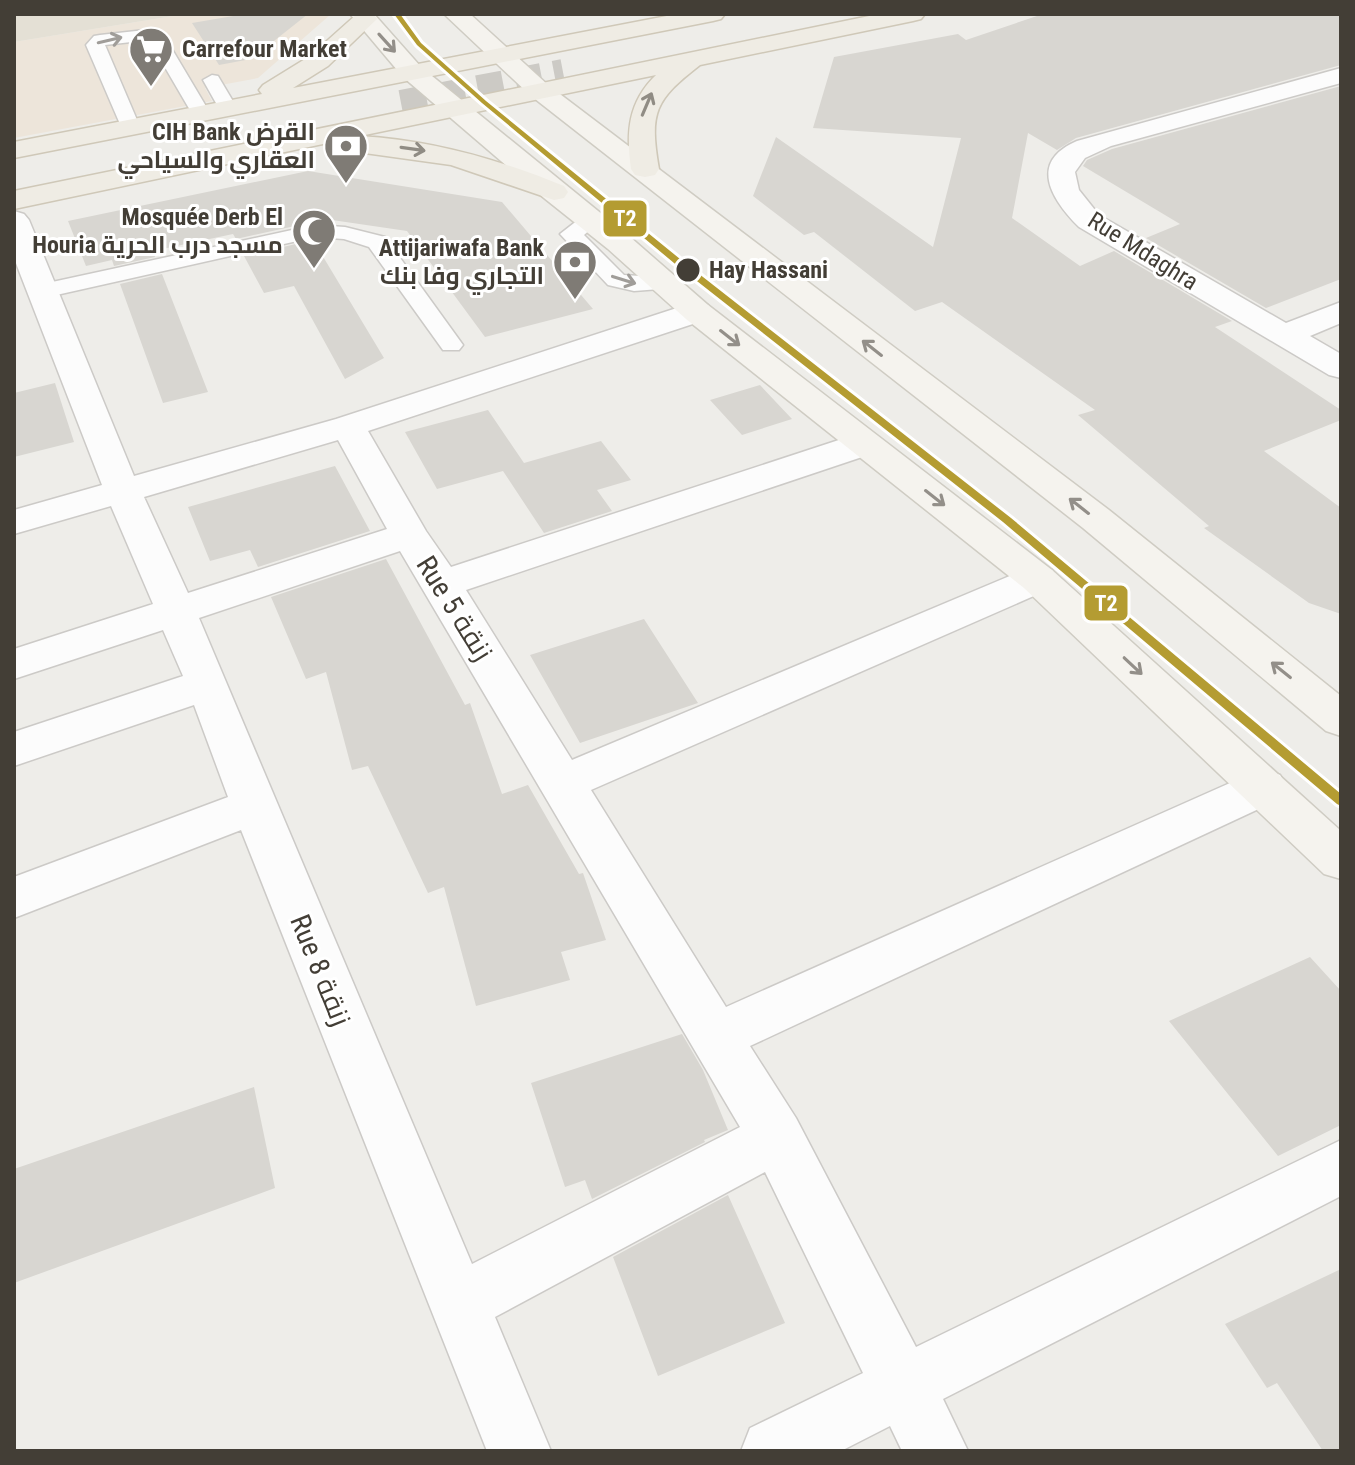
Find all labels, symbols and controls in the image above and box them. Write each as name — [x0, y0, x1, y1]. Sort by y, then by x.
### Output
supermarket icon: Carrefour Market — [127, 25, 175, 88]
one-way arrow — [96, 31, 122, 46]
one-way arrow — [378, 33, 396, 53]
place label: Carrefour Market — [182, 35, 347, 63]
one-way arrow — [641, 92, 656, 117]
place label: CIH Bank القرض العقاري والسياحي — [118, 118, 315, 179]
bank icon: CIH Bank القرض العقاري والسياحي — [322, 122, 370, 185]
one-way arrow — [400, 142, 425, 157]
line badge: T2 — [602, 199, 648, 238]
place label: Mosquée Derb El Houria مسجد درب الحرية — [32, 203, 283, 259]
text: T2 — [613, 206, 637, 231]
street label: Rue Mdaghra — [1083, 206, 1203, 296]
mosque icon: Mosquée Derb El Houria مسجد درب الحرية — [290, 207, 338, 270]
place label: Attijariwafa Bank التجاري وفا بنك — [379, 234, 545, 295]
bank icon: Attijariwafa Bank التجاري وفا بنك — [551, 238, 599, 301]
marker: Hay Hassani — [674, 256, 702, 284]
place label: Hay Hassani — [709, 256, 828, 284]
one-way arrow — [611, 274, 636, 288]
one-way arrow — [719, 329, 740, 347]
one-way arrow — [863, 339, 883, 357]
one-way arrow — [924, 489, 945, 506]
one-way arrow — [1069, 497, 1090, 514]
street label: Rue 5 زنقة — [410, 550, 500, 667]
line badge: T2 — [1083, 584, 1129, 622]
text: T2 — [1094, 591, 1118, 616]
one-way arrow — [1123, 657, 1143, 676]
one-way arrow — [1271, 661, 1291, 679]
street label: Rue 8 زنقة — [283, 910, 358, 1031]

